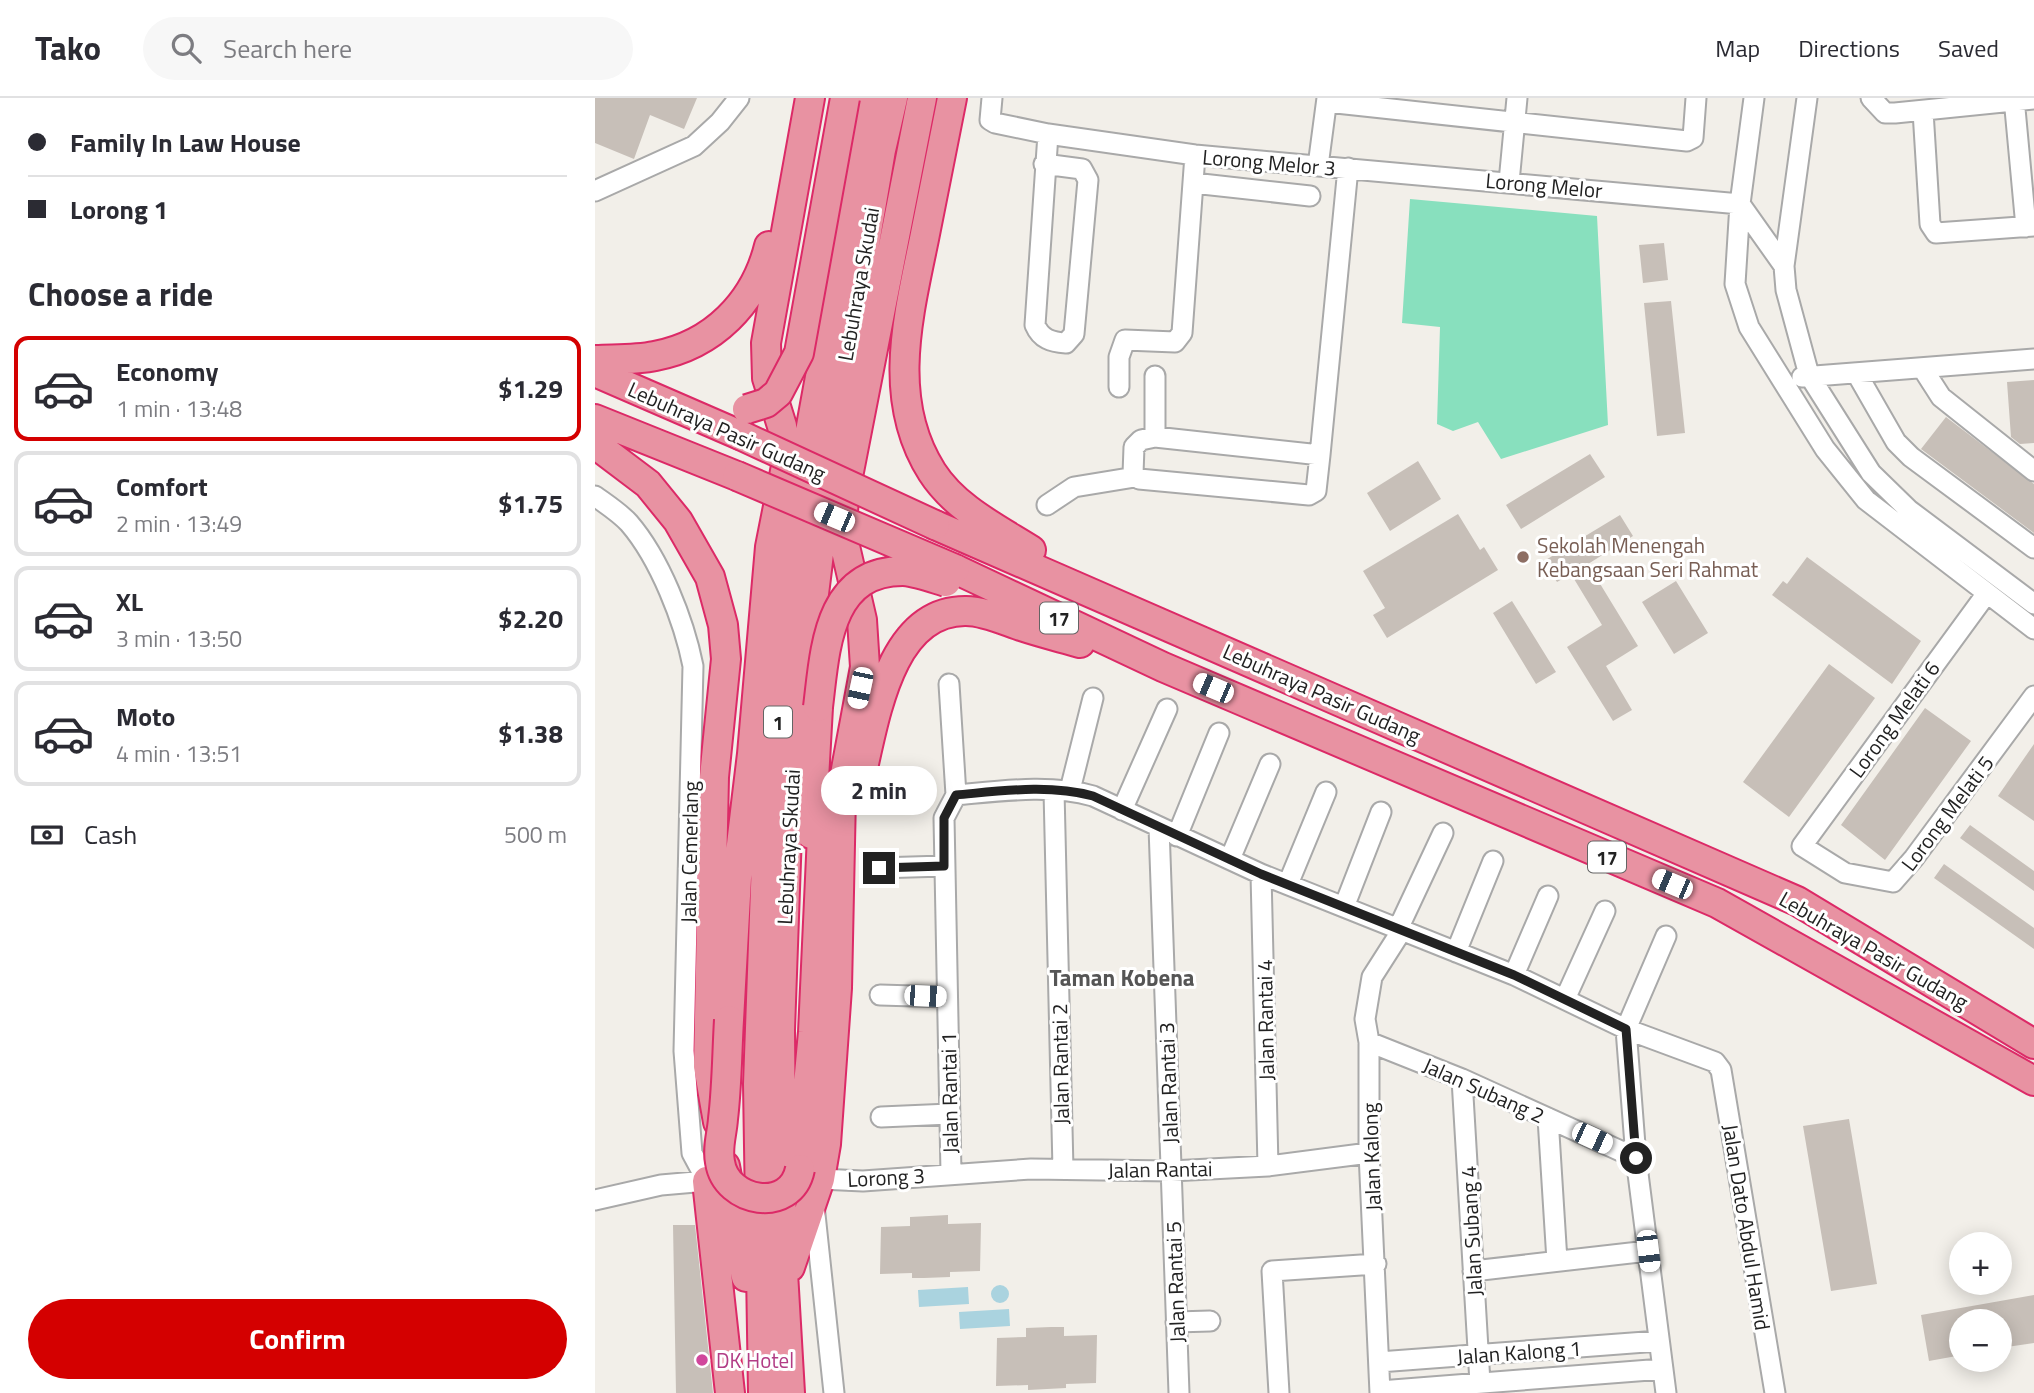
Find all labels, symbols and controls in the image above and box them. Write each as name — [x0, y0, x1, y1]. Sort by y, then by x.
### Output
search box — [143, 17, 633, 80]
text: Tako — [35, 23, 101, 73]
icon: search — [167, 29, 205, 67]
text: Search here — [223, 29, 352, 68]
text: Map — [1715, 30, 1760, 66]
text: Directions — [1798, 30, 1900, 66]
text: Saved — [1938, 30, 1999, 66]
text: Family In Law House — [70, 123, 301, 162]
street label: Lorong Melor 3 — [1201, 140, 1337, 184]
street label: Lorong Melor — [1484, 164, 1604, 206]
text: Lorong 1 — [70, 190, 168, 229]
street label: Lebuhraya Skudai — [829, 205, 887, 363]
text: Choose a ride — [28, 270, 213, 318]
text: Economy — [116, 352, 218, 391]
icon: car — [32, 357, 95, 420]
text: $1.29 — [498, 369, 563, 408]
street label: Lebuhraya Pasir Gudang — [623, 373, 831, 489]
text: 1 min · 13:48 — [116, 391, 242, 426]
text: Comfort — [116, 467, 208, 506]
icon: car — [32, 472, 95, 535]
text: $1.75 — [498, 484, 563, 523]
car — [811, 499, 858, 535]
text: 2 min · 13:49 — [116, 506, 242, 541]
place label: Sekolah Menengah Kebangsaan Seri Rahmat — [1537, 529, 1759, 585]
marker: Sekolah Menengah Kebangsaan Seri Rahmat — [1515, 549, 1531, 565]
text: XL — [116, 582, 143, 621]
icon: car — [32, 587, 95, 650]
text: $2.20 — [498, 599, 563, 638]
road number: 17 — [1040, 603, 1078, 634]
text: 3 min · 13:50 — [116, 621, 242, 656]
street label: Lebuhraya Pasir Gudang — [1218, 635, 1426, 751]
street label: Lorong Melati 6 — [1841, 654, 1947, 784]
car — [846, 665, 875, 711]
car — [1190, 670, 1237, 706]
text: Moto — [116, 697, 175, 736]
icon: car — [32, 702, 95, 765]
road number: 1 — [764, 706, 792, 737]
text: $1.38 — [498, 714, 563, 753]
text: 4 min · 13:51 — [116, 736, 242, 771]
street label: Lorong Melati 5 — [1893, 748, 2001, 878]
callout: 2 min — [821, 766, 937, 816]
street label: Lebuhraya Skudai — [768, 768, 808, 926]
text: 2 min — [851, 773, 907, 808]
street label: Jalan Cemerlang — [672, 780, 706, 924]
text: Cash — [84, 815, 137, 854]
icon: cash — [28, 816, 66, 854]
text: 500 m — [504, 817, 567, 852]
road number: 17 — [1588, 842, 1626, 872]
route end — [863, 852, 895, 884]
car — [1649, 866, 1696, 902]
street label: Lebuhraya Pasir Gudang — [1773, 883, 1975, 1017]
street label: Jalan Rantai 4 — [1248, 959, 1282, 1081]
district label: Taman Kobena — [1049, 960, 1195, 995]
car — [904, 985, 947, 1007]
street label: Jalan Rantai 2 — [1043, 1003, 1077, 1125]
street label: Jalan Rantai 3 — [1150, 1022, 1186, 1144]
street label: Jalan Rantai 1 — [932, 1032, 966, 1154]
street label: Jalan Subang 2 — [1418, 1049, 1550, 1131]
street label: Jalan Kalong — [1353, 1102, 1389, 1212]
car — [1569, 1120, 1616, 1156]
street label: Jalan Dato Abdul Hamid — [1715, 1122, 1779, 1332]
route start — [1620, 1142, 1652, 1174]
street label: Jalan Rantai — [1107, 1152, 1213, 1186]
street label: Lorong 3 — [846, 1159, 926, 1195]
street label: Jalan Subang 4 — [1452, 1165, 1490, 1297]
street label: Jalan Rantai 5 — [1157, 1221, 1193, 1343]
car — [1636, 1229, 1661, 1273]
map controls — [1949, 1232, 2012, 1372]
button: + — [1949, 1232, 2012, 1295]
button: Confirm — [28, 1299, 567, 1379]
button: − — [1949, 1309, 2012, 1372]
street label: Jalan Kalong 1 — [1456, 1332, 1582, 1372]
place label: DK Hotel — [716, 1344, 794, 1376]
marker: DK Hotel — [694, 1352, 710, 1368]

